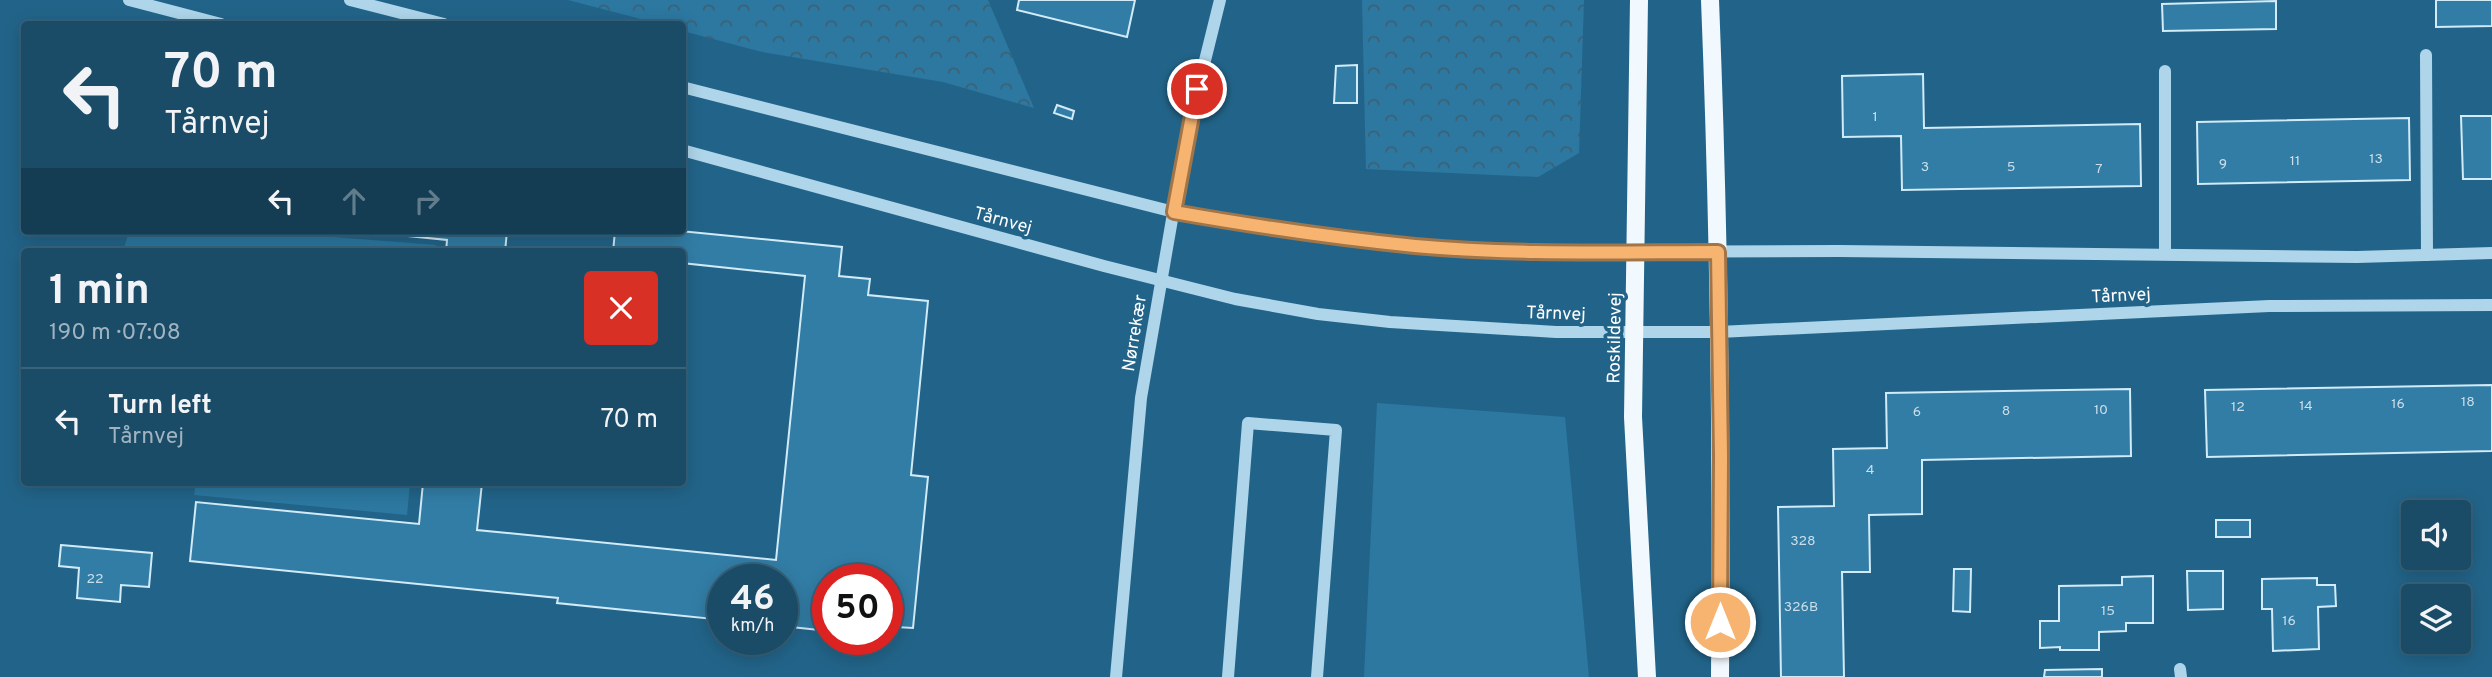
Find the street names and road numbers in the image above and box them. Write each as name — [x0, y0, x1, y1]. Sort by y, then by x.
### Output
street label: Tårnvej — [971, 203, 1034, 240]
street label: Tårnvej — [2091, 283, 2151, 310]
street label: Roskildevej — [1603, 292, 1628, 384]
street label: Nørrekær — [1118, 293, 1153, 373]
street label: Tårnvej — [1526, 302, 1586, 327]

